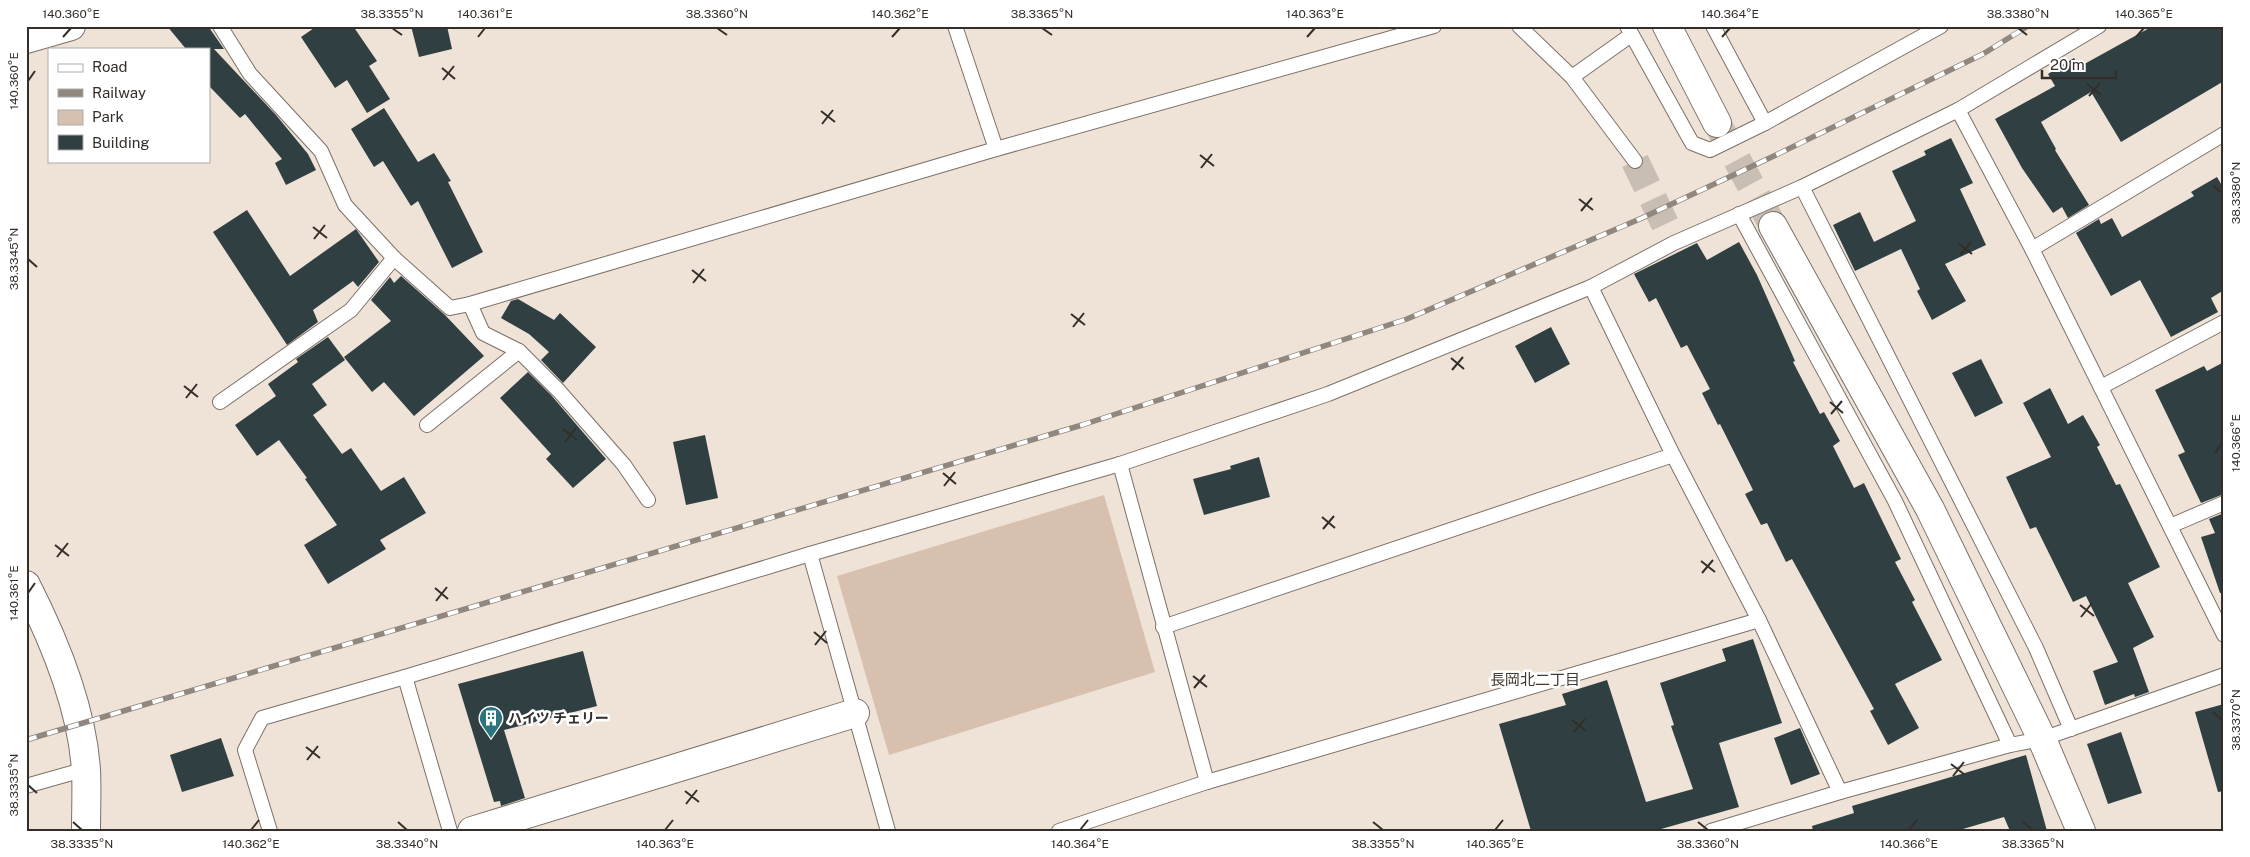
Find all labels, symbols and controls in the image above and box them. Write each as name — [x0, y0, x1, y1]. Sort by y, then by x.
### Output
text: 140.360°E — [42, 7, 100, 21]
text: 38.3355°N — [361, 7, 423, 21]
text: 140.361°E — [457, 7, 513, 21]
text: 38.3360°N — [686, 7, 748, 21]
text: 140.362°E — [871, 7, 929, 21]
text: 38.3365°N — [1011, 7, 1073, 21]
text: 140.363°E — [1286, 7, 1344, 21]
text: 140.364°E — [1701, 7, 1759, 21]
text: 38.3380°N — [1987, 7, 2049, 21]
text: 140.365°E — [2115, 7, 2173, 21]
legend — [48, 48, 210, 162]
scale bar — [2042, 48, 2116, 80]
text: 140.360°E — [7, 52, 21, 110]
text: 20 m — [2050, 56, 2085, 73]
text: Road — [92, 58, 128, 75]
text: Railway — [92, 84, 146, 101]
text: Park — [92, 108, 124, 125]
text: Building — [92, 134, 150, 151]
text: 38.3380°N — [2229, 162, 2243, 224]
text: 38.3345°N — [7, 228, 21, 290]
text: 140.366°E — [2229, 414, 2243, 472]
text: 140.361°E — [7, 565, 21, 621]
district label: 長岡北二丁目 — [1490, 671, 1580, 688]
text: 38.3370°N — [2229, 689, 2243, 751]
building icon: ハイツ チェリー — [478, 705, 504, 739]
place label: ハイツ チェリー — [508, 710, 609, 726]
text: 38.3335°N — [7, 754, 21, 816]
text: 38.3335°N — [51, 837, 113, 851]
text: 140.362°E — [222, 837, 280, 851]
text: 38.3340°N — [376, 837, 438, 851]
text: 140.363°E — [636, 837, 694, 851]
text: 140.364°E — [1051, 837, 1109, 851]
text: 38.3355°N — [1352, 837, 1414, 851]
text: 140.365°E — [1466, 837, 1524, 851]
text: 38.3360°N — [1677, 837, 1739, 851]
text: 140.366°E — [1880, 837, 1938, 851]
text: 38.3365°N — [2002, 837, 2064, 851]

